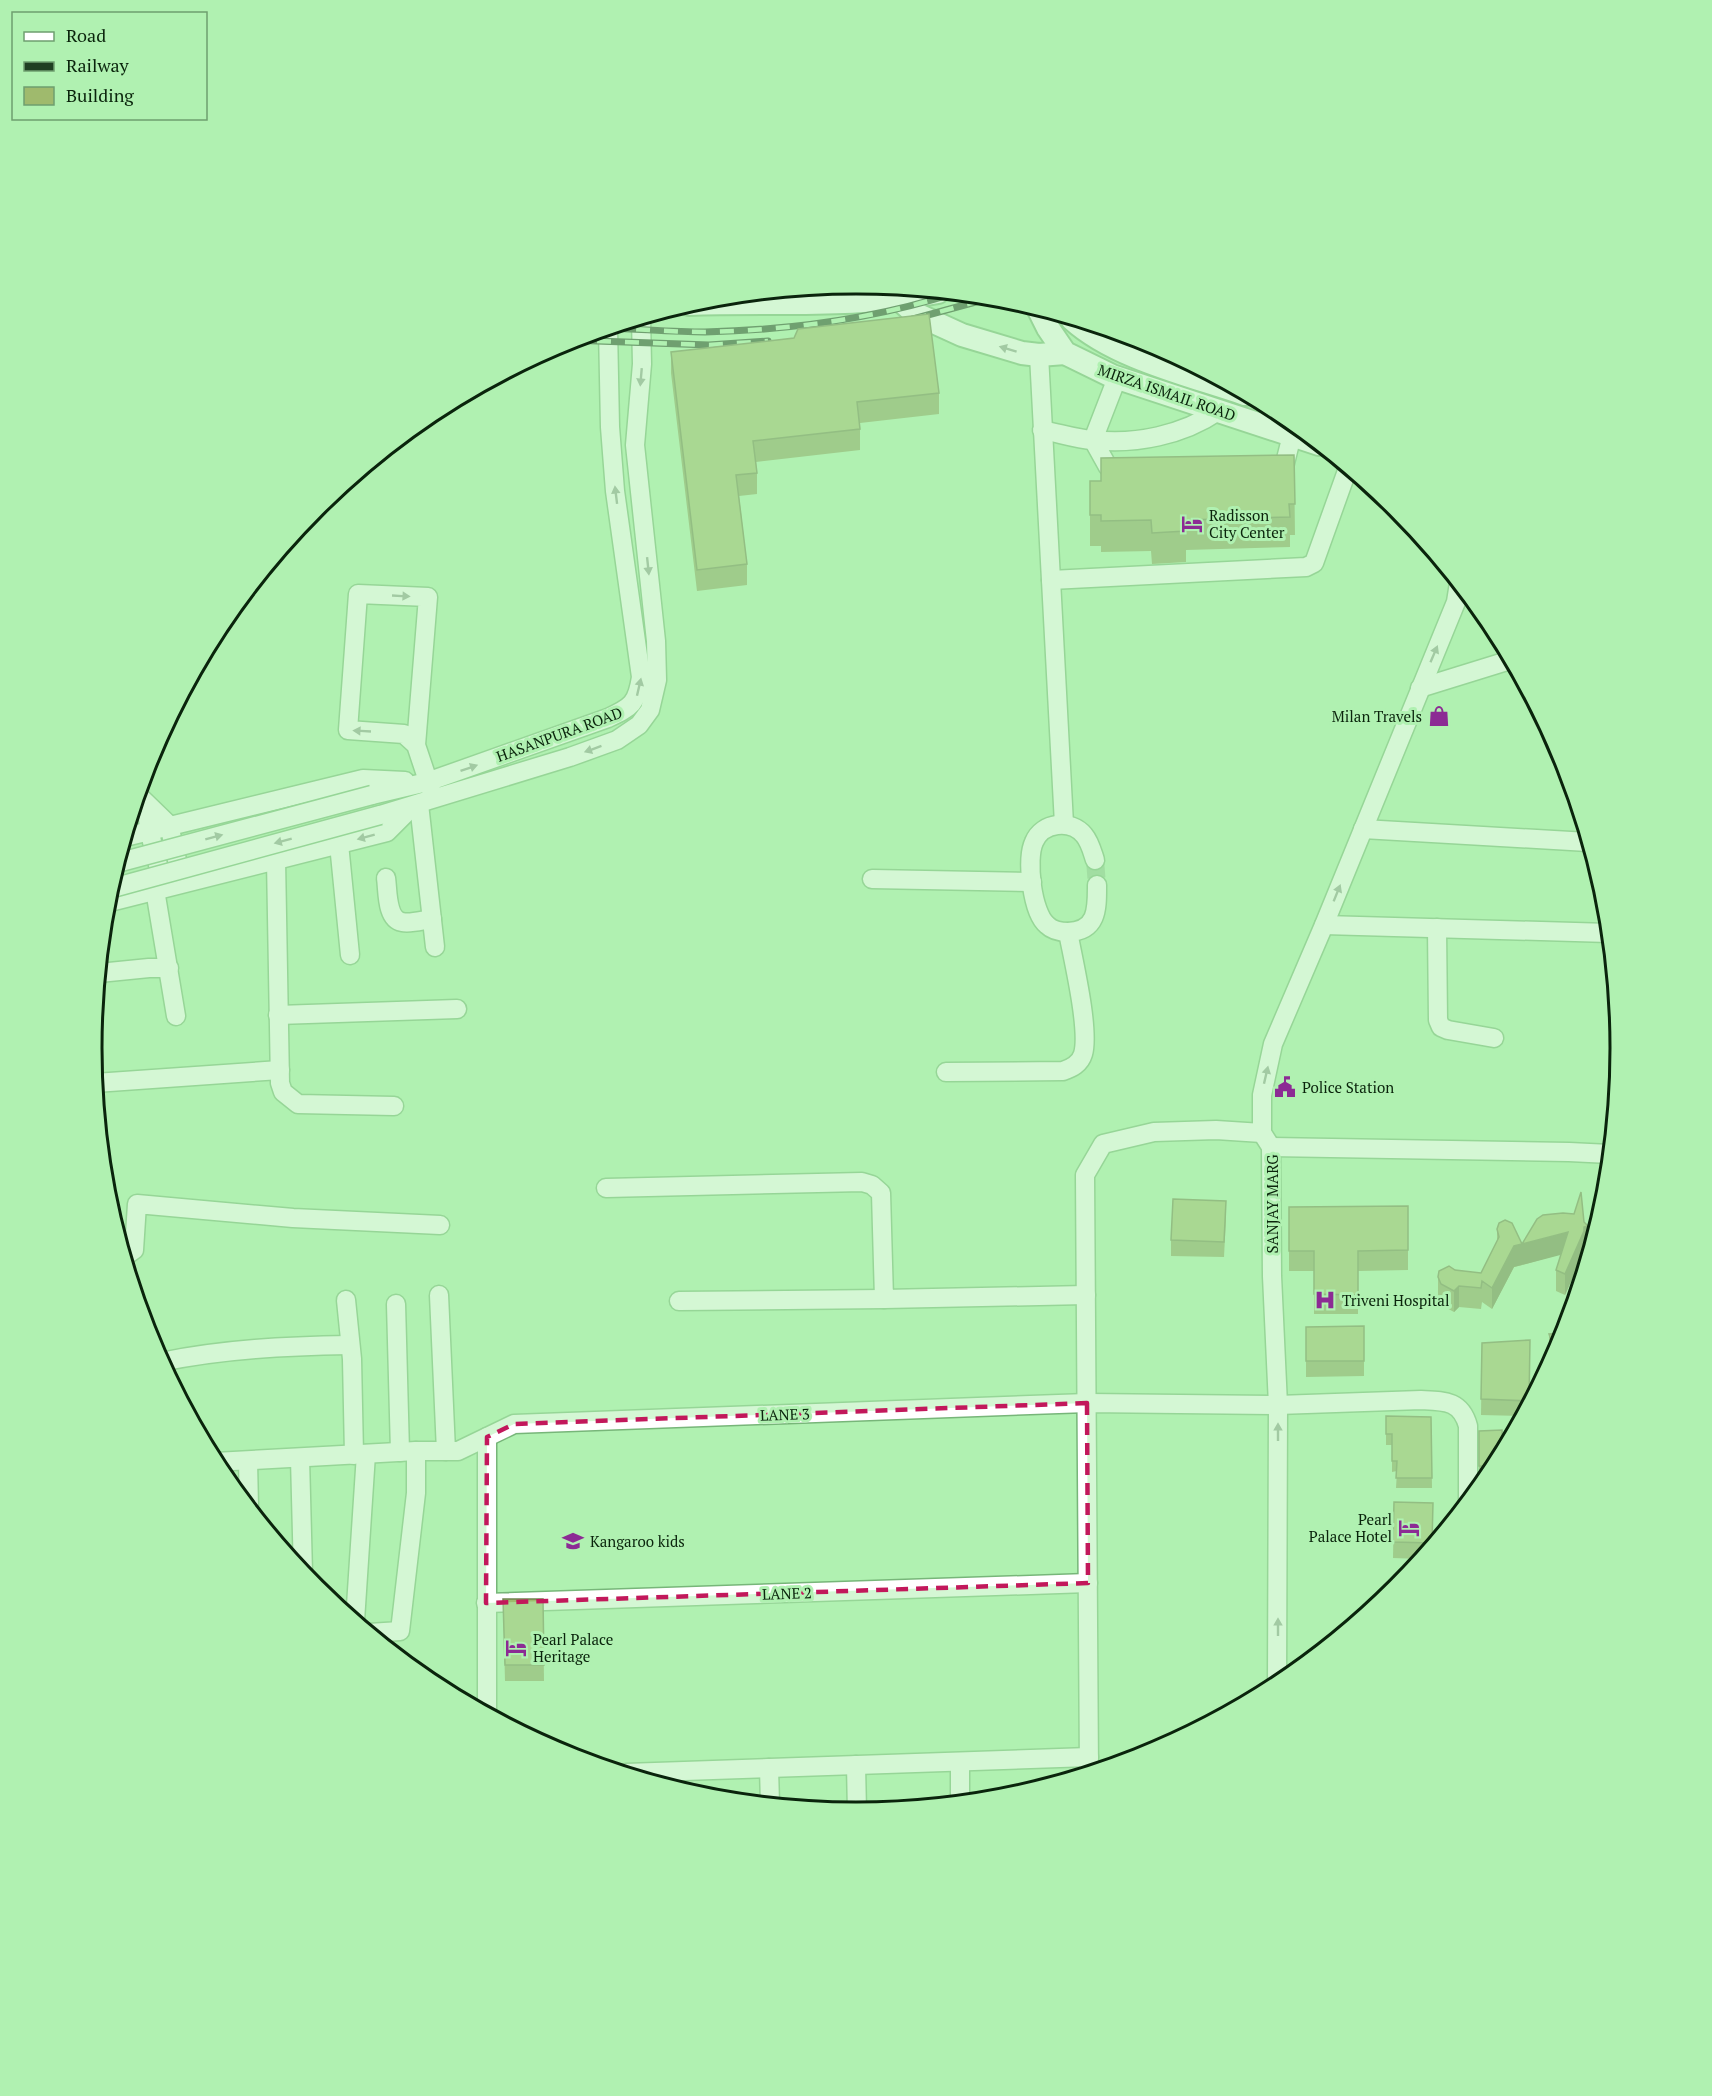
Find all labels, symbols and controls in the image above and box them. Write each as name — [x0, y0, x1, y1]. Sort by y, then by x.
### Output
legend — [12, 12, 207, 120]
text: Road — [66, 23, 106, 47]
text: Railway — [66, 53, 130, 77]
text: Building — [66, 83, 134, 107]
one-way arrow — [999, 343, 1017, 353]
street label: MIRZA ISMAIL ROAD — [1096, 359, 1238, 425]
one-way arrow — [636, 367, 646, 386]
one-way arrow — [611, 485, 621, 504]
place label: Radisson City Center — [1209, 505, 1285, 542]
hotel icon: Radisson City Center — [1180, 512, 1204, 536]
one-way arrow — [643, 557, 653, 576]
one-way arrow — [392, 591, 411, 601]
one-way arrow — [1429, 645, 1439, 663]
one-way arrow — [635, 678, 644, 697]
street label: HASANPURA ROAD — [493, 702, 625, 766]
shop icon: Milan Travels — [1427, 704, 1451, 728]
place label: Milan Travels — [1332, 706, 1422, 726]
one-way arrow — [353, 727, 372, 736]
one-way arrow — [583, 744, 601, 754]
one-way arrow — [460, 762, 478, 772]
one-way arrow — [205, 832, 223, 841]
one-way arrow — [357, 833, 376, 843]
one-way arrow — [274, 837, 292, 847]
one-way arrow — [1332, 884, 1342, 902]
one-way arrow — [1262, 1065, 1272, 1084]
public building icon: Police Station — [1273, 1075, 1297, 1099]
place label: Police Station — [1302, 1077, 1394, 1097]
street label: SANJAY MARG — [1262, 1154, 1282, 1254]
hospital icon: Triveni Hospital — [1313, 1288, 1337, 1312]
place label: Triveni Hospital — [1342, 1290, 1449, 1310]
street label: LANE 3 — [760, 1403, 810, 1425]
one-way arrow — [1273, 1422, 1283, 1441]
place label: Pearl Palace Hotel — [1309, 1509, 1392, 1546]
hotel icon: Pearl Palace Hotel — [1397, 1516, 1421, 1540]
school or university icon: Kangaroo kids — [561, 1529, 585, 1553]
place label: Kangaroo kids — [590, 1531, 685, 1551]
street label: LANE 2 — [762, 1582, 812, 1604]
one-way arrow — [1273, 1617, 1283, 1636]
place label: Pearl Palace Heritage — [533, 1629, 613, 1666]
hotel icon: Pearl Palace Heritage — [504, 1636, 528, 1660]

